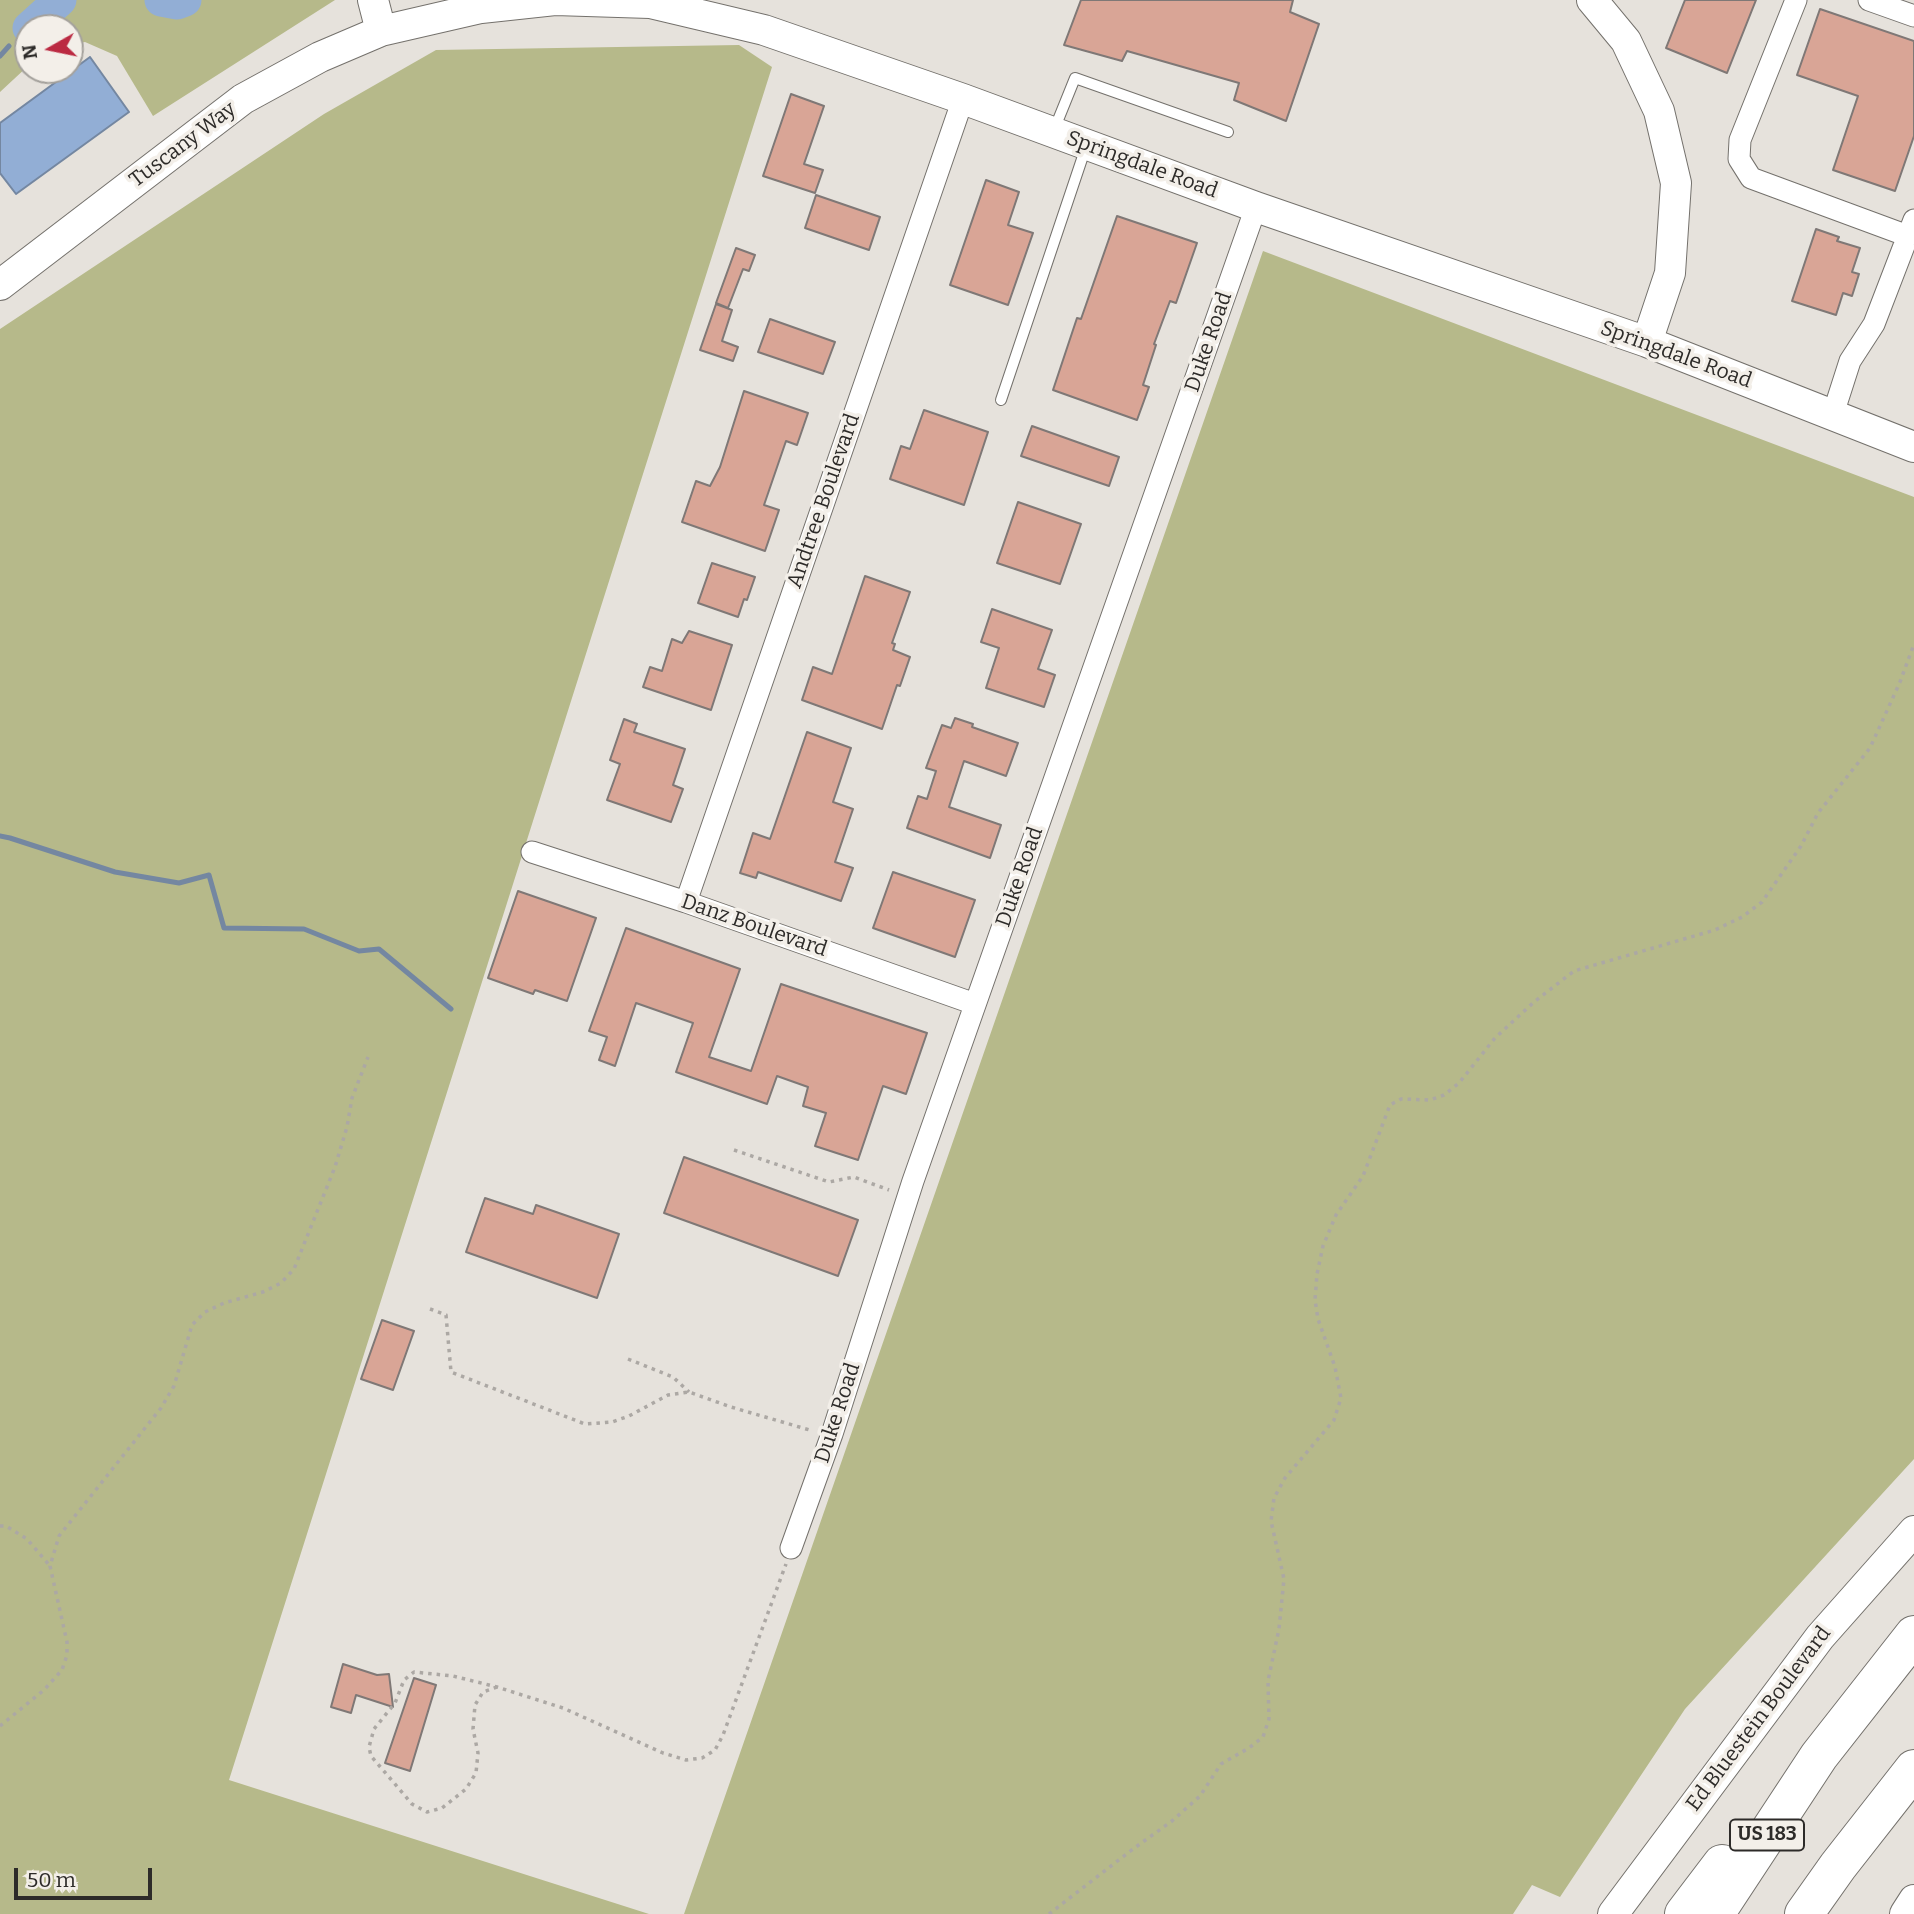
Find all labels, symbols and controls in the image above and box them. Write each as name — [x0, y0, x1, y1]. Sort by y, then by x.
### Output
north arrow — [14, 14, 84, 84]
text: N — [17, 43, 42, 61]
street label: Tuscany Way — [125, 97, 241, 193]
street label: Springdale Road — [1063, 126, 1221, 204]
street label: Duke Road — [1180, 289, 1238, 395]
street label: Springdale Road — [1597, 316, 1755, 394]
street label: Andtree Boulevard — [782, 411, 866, 591]
street label: Duke Road — [991, 824, 1049, 930]
street label: Danz Boulevard — [678, 889, 830, 963]
street label: Duke Road — [810, 1360, 866, 1466]
street label: Ed Bluestein Boulevard — [1681, 1622, 1837, 1816]
road number: US 183 — [1730, 1820, 1804, 1851]
scale bar — [18, 1854, 156, 1898]
text: 50 m — [27, 1867, 76, 1893]

